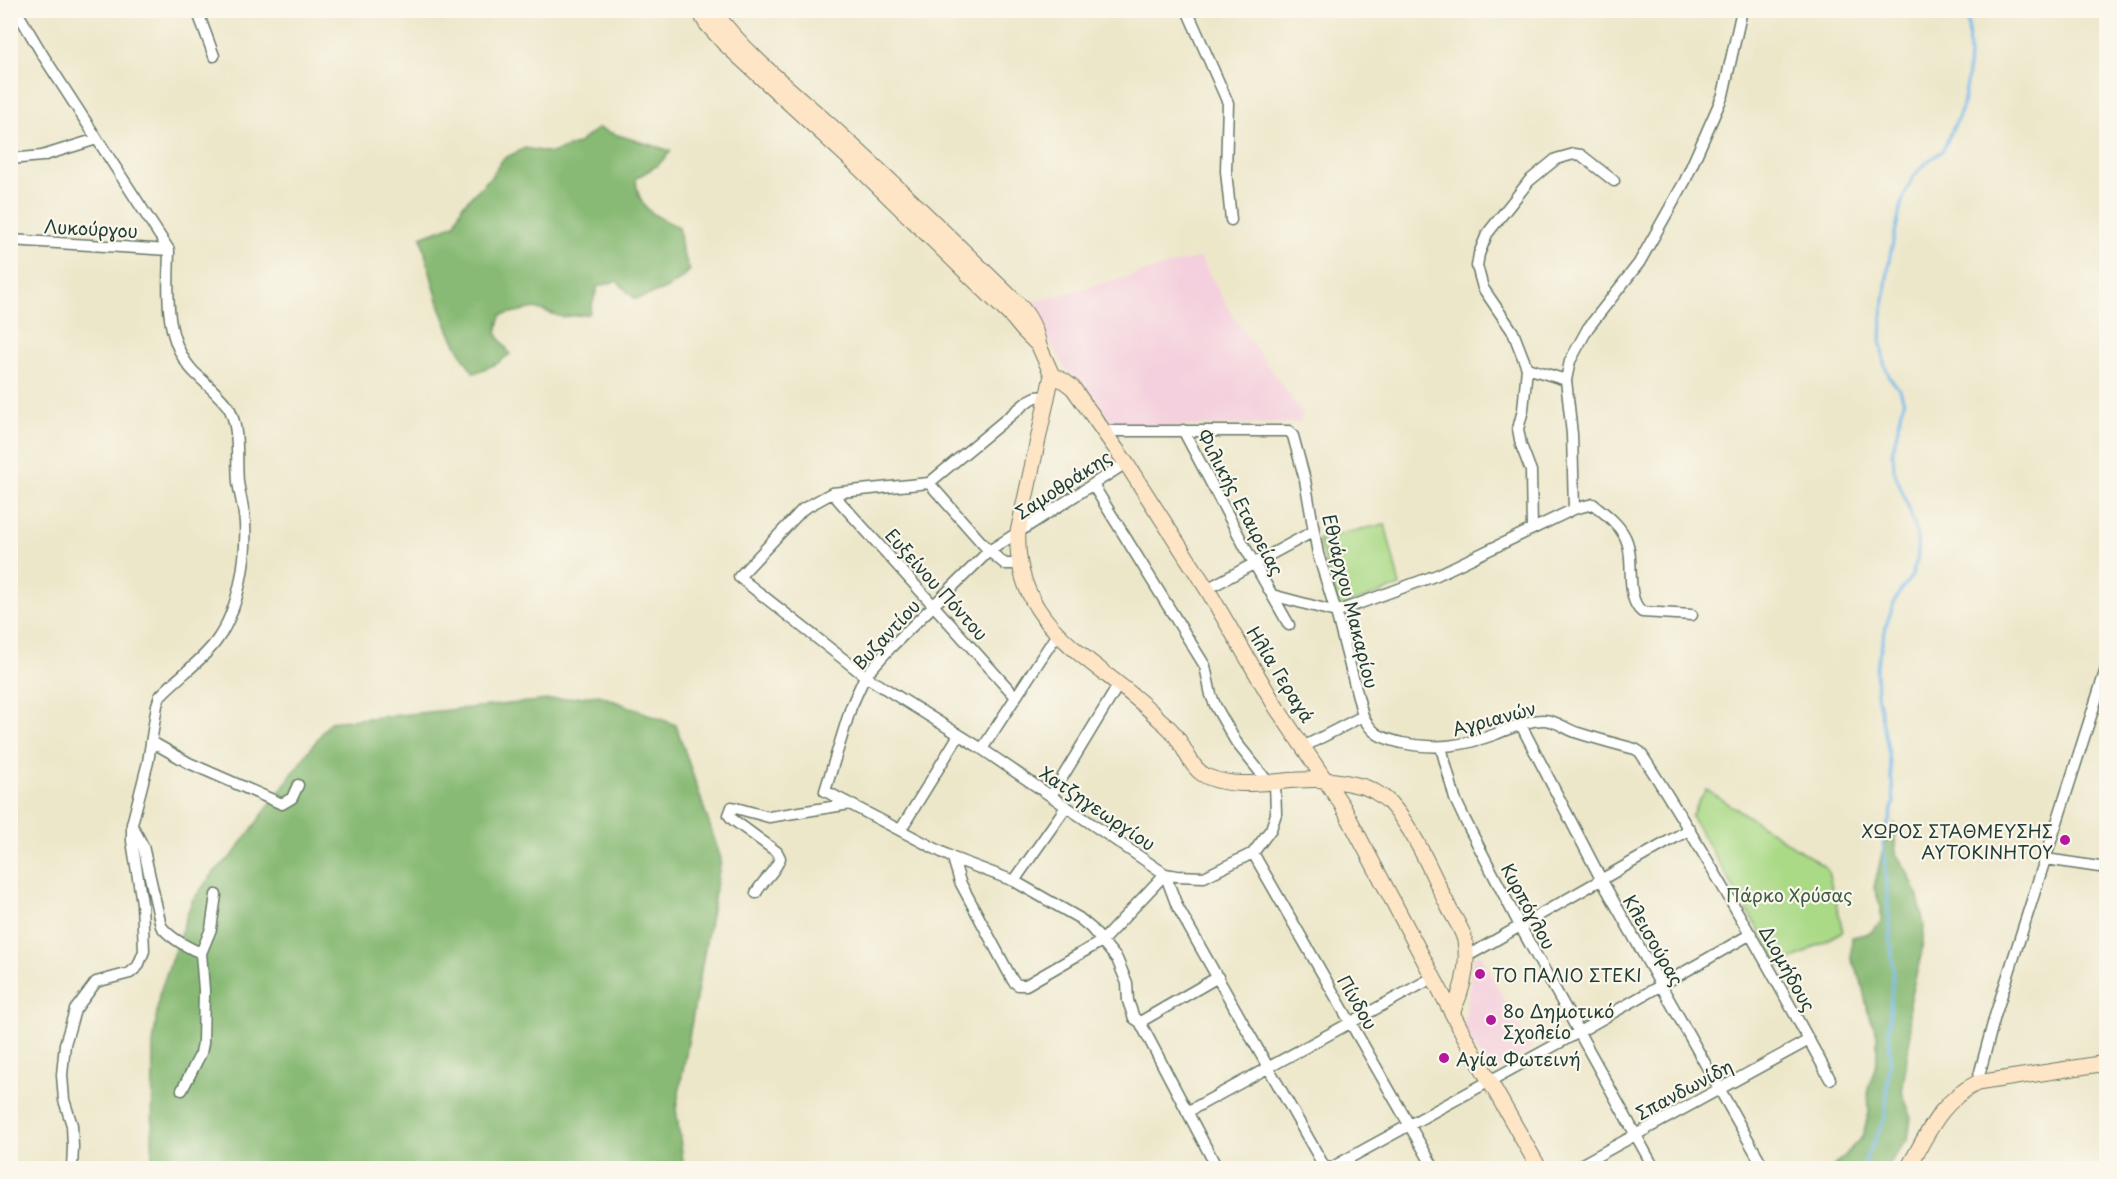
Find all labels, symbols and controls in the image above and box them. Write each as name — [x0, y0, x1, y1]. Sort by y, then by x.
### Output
street label: Λυκούργου — [43, 212, 139, 244]
street label: Φιλικής Εταιρείας — [1191, 424, 1291, 580]
street label: Σαμοθράκης — [1010, 443, 1116, 525]
street label: Εθνάρχου Μακαρίου — [1316, 511, 1386, 691]
street label: Ευξείνου Πόντου — [879, 522, 995, 646]
street label: Βυζαντίου — [846, 593, 926, 675]
street label: Ηλία Γεραγά — [1241, 621, 1322, 728]
street label: Αγριανών — [1449, 694, 1539, 742]
street label: Χατζηγεωργίου — [1035, 759, 1161, 857]
place label: ΧΩΡΟΣ ΣΤΑΘΜΕΥΣΗΣ ΑΥΤΟΚΙΝΗΤΟΥ — [1861, 817, 2053, 865]
marker: ΧΩΡΟΣ ΣΤΑΘΜΕΥΣΗΣ ΑΥΤΟΚΙΝΗΤΟΥ — [2058, 833, 2072, 847]
street label: Κυρπόγλου — [1495, 858, 1563, 954]
park label: Πάρκο Χρύσας — [1726, 881, 1852, 908]
street label: Κλεισούρας — [1617, 890, 1691, 990]
street label: Διομήδους — [1753, 920, 1823, 1016]
place label: ΤΟ ΠΑΛΙΟ ΣΤΕΚΙ — [1492, 961, 1642, 988]
marker: ΤΟ ΠΑΛΙΟ ΣΤΕΚΙ — [1473, 967, 1487, 981]
street label: Πίνδου — [1331, 969, 1385, 1035]
place label: 8ο Δημοτικό Σχολείο — [1503, 997, 1614, 1045]
marker: 8ο Δημοτικό Σχολείο — [1484, 1013, 1498, 1027]
place label: Αγία Φωτεινή — [1456, 1045, 1581, 1072]
marker: Αγία Φωτεινή — [1437, 1051, 1451, 1065]
street label: Σπανδωνίδη — [1631, 1052, 1737, 1126]

